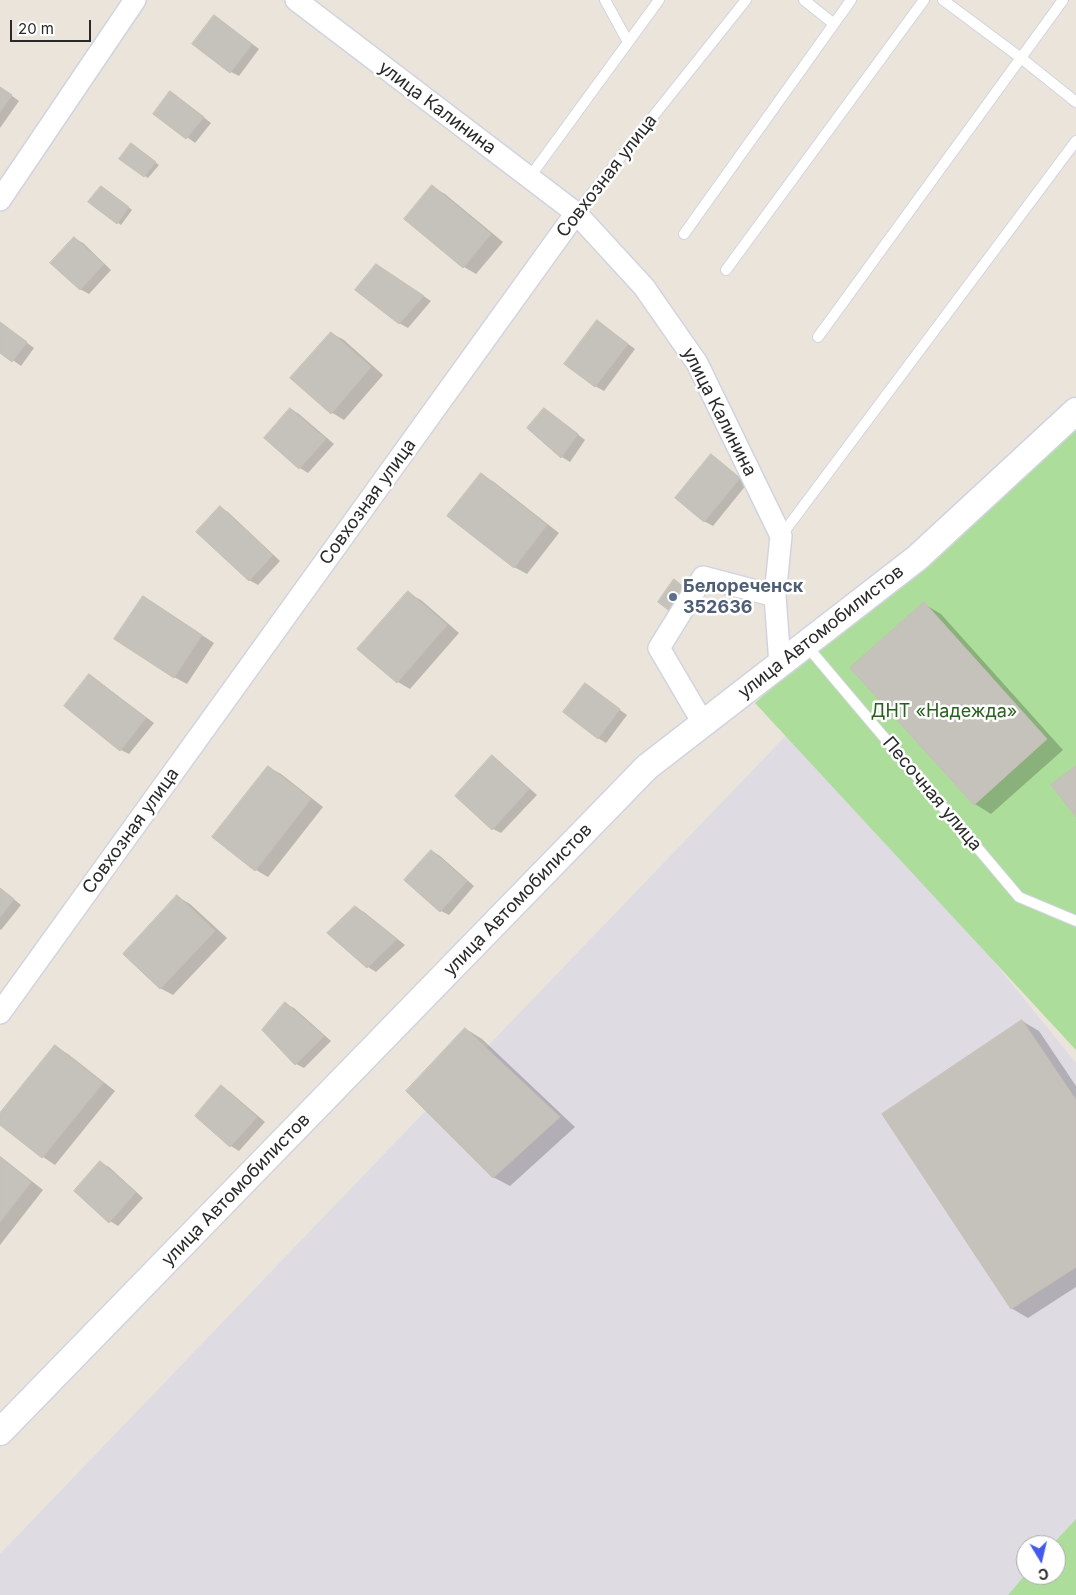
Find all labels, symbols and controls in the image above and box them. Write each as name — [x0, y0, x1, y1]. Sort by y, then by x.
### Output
scale bar — [12, 10, 94, 42]
text: 20 m — [18, 19, 54, 38]
street label: улица Калинина — [374, 57, 500, 159]
street label: Совхозная улица — [552, 110, 662, 242]
street label: улица Калинина — [677, 344, 761, 480]
street label: Совхозная улица — [315, 435, 421, 569]
street label: улица Автомобилистов — [734, 561, 908, 703]
place label: Белореченск 352636 — [683, 576, 803, 618]
marker: Белореченск 352636 — [667, 591, 679, 603]
park label: ДНТ «Надежда» — [871, 701, 1017, 723]
street label: Песочная улица — [878, 732, 986, 856]
street label: Совхозная улица — [78, 764, 184, 898]
street label: улица Автомобилистов — [439, 819, 597, 981]
street label: улица Автомобилистов — [157, 1109, 315, 1271]
north arrow — [1016, 1535, 1066, 1585]
text: С — [1037, 1565, 1050, 1584]

